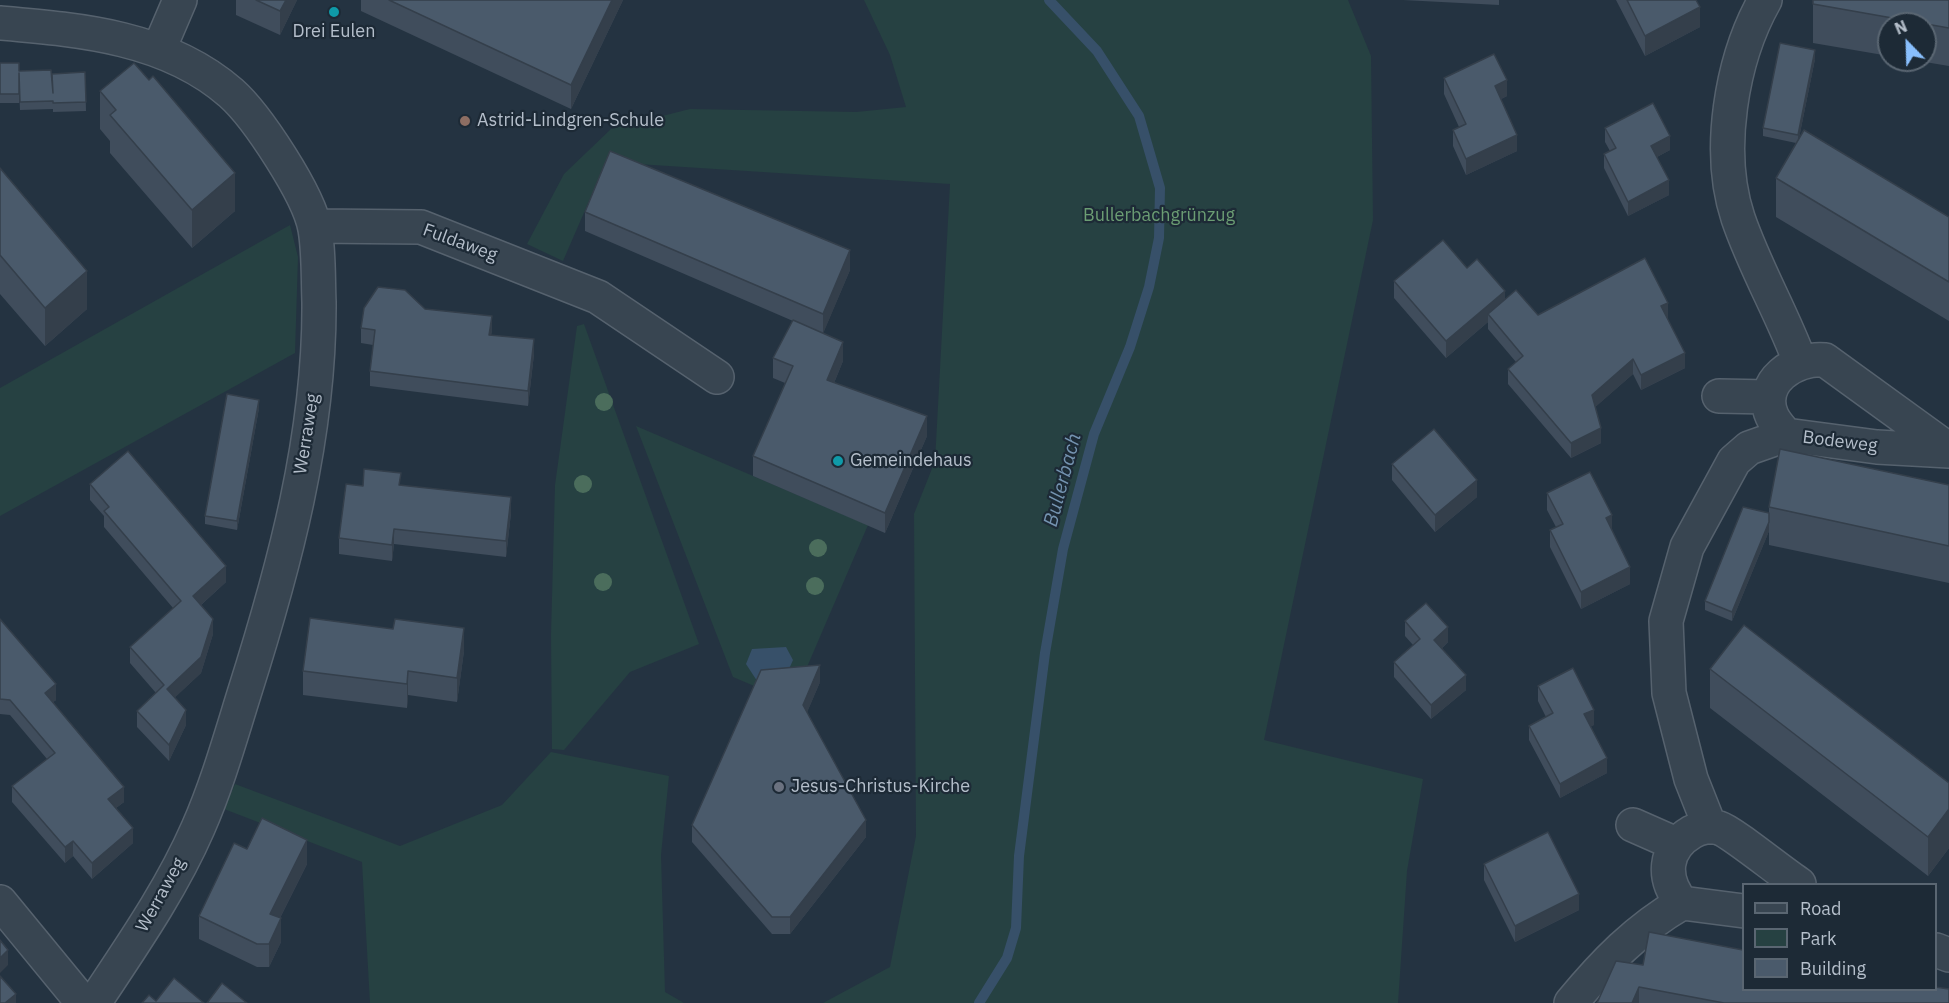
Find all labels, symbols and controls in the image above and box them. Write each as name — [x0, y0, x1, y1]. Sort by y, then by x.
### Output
marker: Drei Eulen — [327, 5, 341, 19]
north arrow — [1877, 12, 1937, 72]
text: N — [1892, 16, 1910, 39]
place label: Drei Eulen — [293, 21, 375, 43]
place label: Astrid-Lindgren-Schule — [477, 110, 664, 132]
marker: Astrid-Lindgren-Schule — [458, 114, 472, 128]
park label: Bullerbachgrünzug — [1083, 205, 1235, 227]
street label: Fuldaweg — [420, 220, 500, 266]
street label: Werraweg — [290, 392, 324, 476]
street label: Bodeweg — [1801, 427, 1879, 457]
water label: Bullerbach — [1039, 431, 1087, 529]
place label: Gemeindehaus — [850, 450, 972, 472]
marker: Gemeindehaus — [831, 454, 845, 468]
place label: Jesus-Christus-Kirche — [791, 776, 970, 798]
marker: Jesus-Christus-Kirche — [772, 780, 786, 794]
street label: Werraweg — [132, 854, 190, 936]
legend — [1742, 883, 1937, 991]
text: Road — [1800, 897, 1841, 920]
text: Park — [1800, 927, 1836, 950]
text: Building — [1800, 957, 1866, 980]

